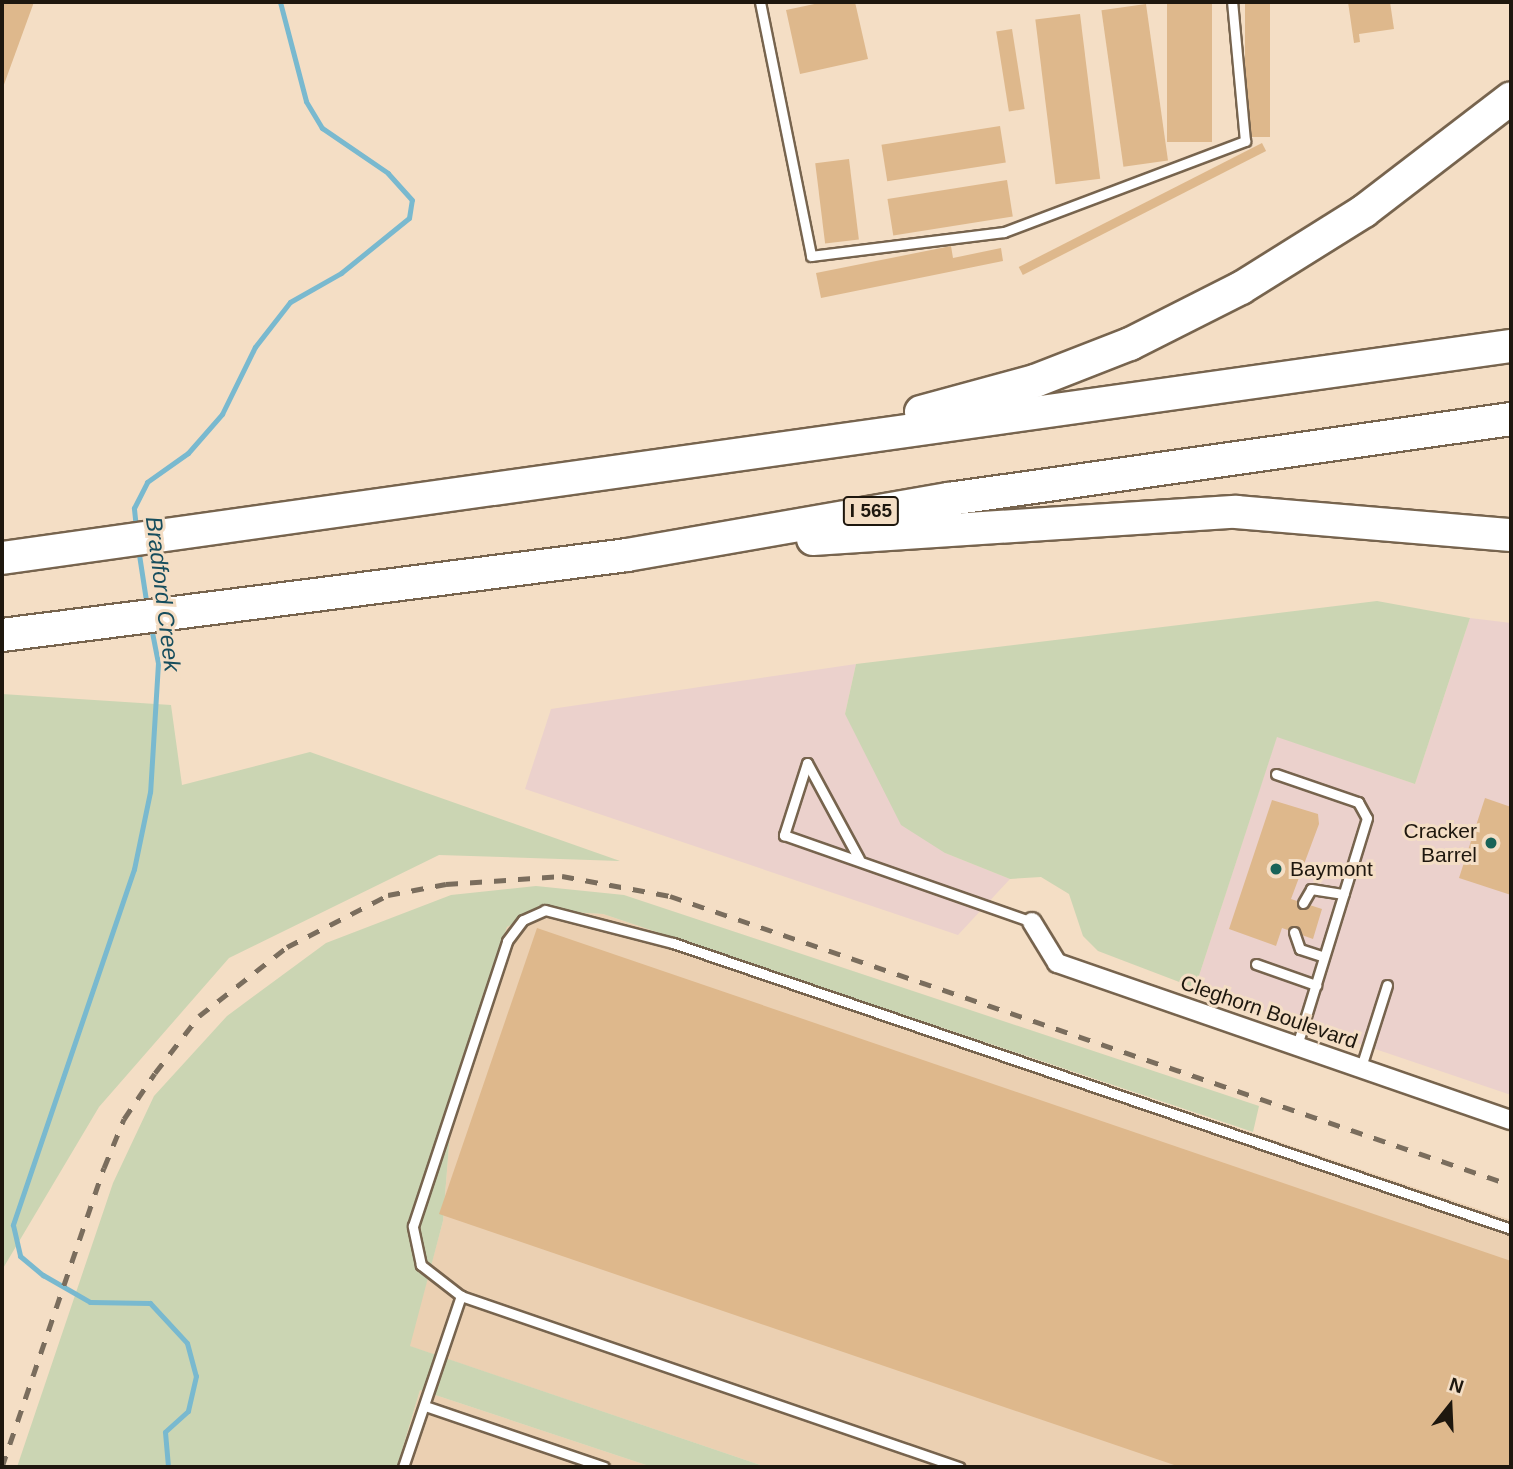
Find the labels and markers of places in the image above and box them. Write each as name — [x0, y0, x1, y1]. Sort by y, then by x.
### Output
place label: Cracker Barrel — [1403, 818, 1477, 868]
marker: Cracker Barrel — [1483, 835, 1499, 851]
place label: Baymont — [1290, 856, 1373, 882]
marker: Baymont — [1268, 861, 1284, 877]

